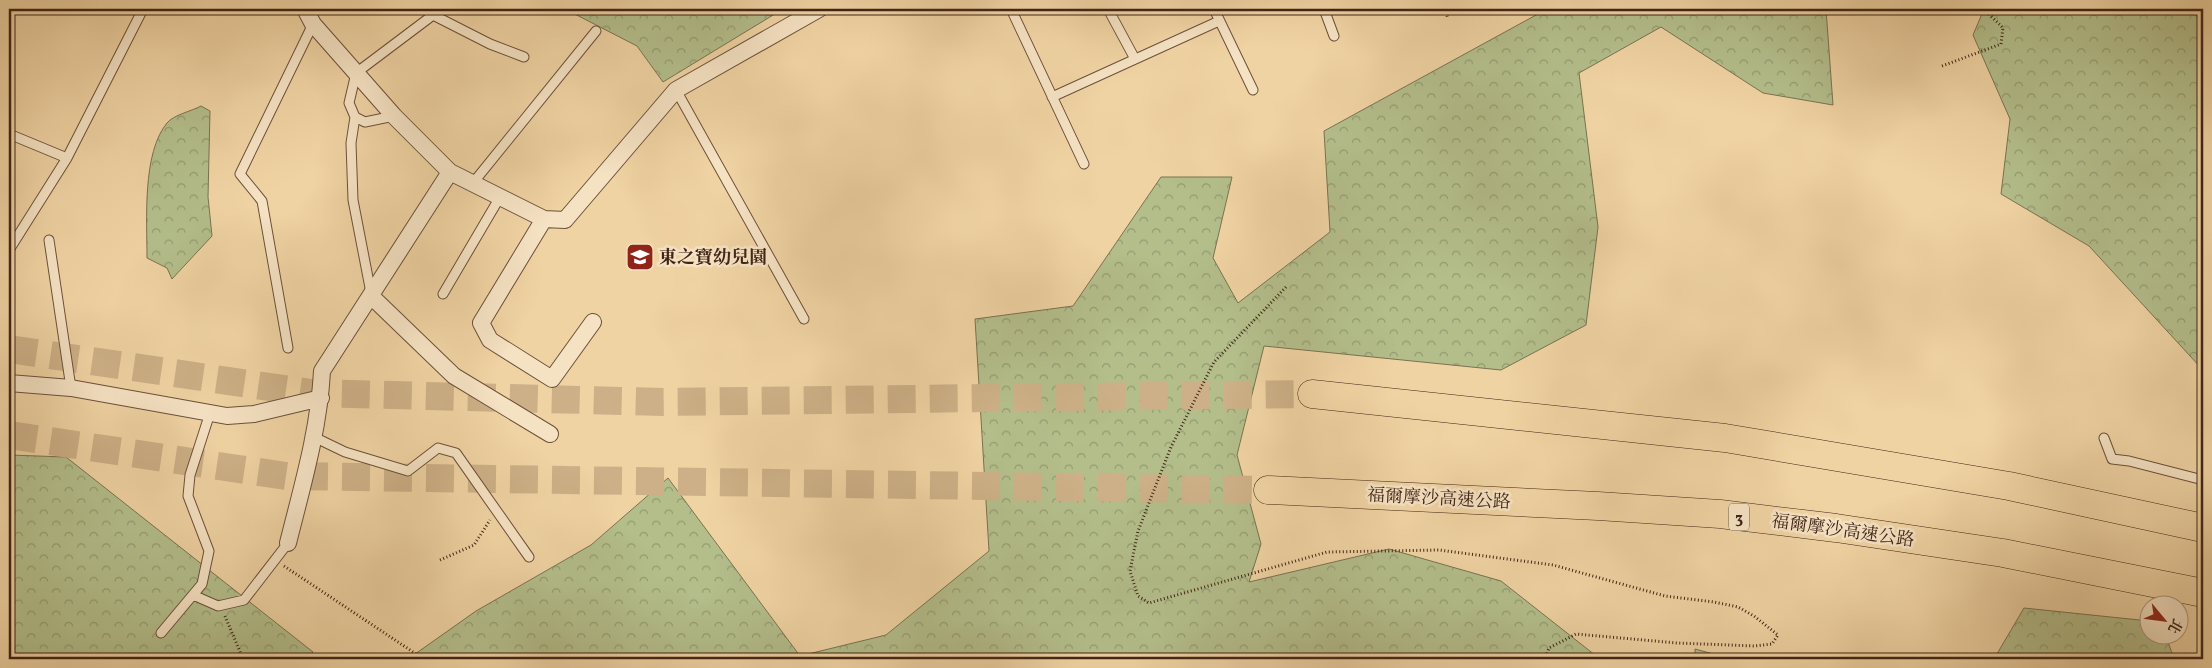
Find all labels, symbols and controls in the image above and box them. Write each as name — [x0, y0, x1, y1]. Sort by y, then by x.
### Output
school or university icon: 東之寶幼兒園 — [625, 242, 655, 272]
place label: 東之寶幼兒園 — [659, 246, 767, 271]
street label: 福爾摩沙高速公路 — [1366, 483, 1511, 516]
road number: 3 — [1729, 504, 1749, 530]
street label: 福爾摩沙高速公路 — [1770, 509, 1916, 554]
north arrow — [2140, 596, 2190, 646]
text: 北 — [2162, 615, 2186, 636]

